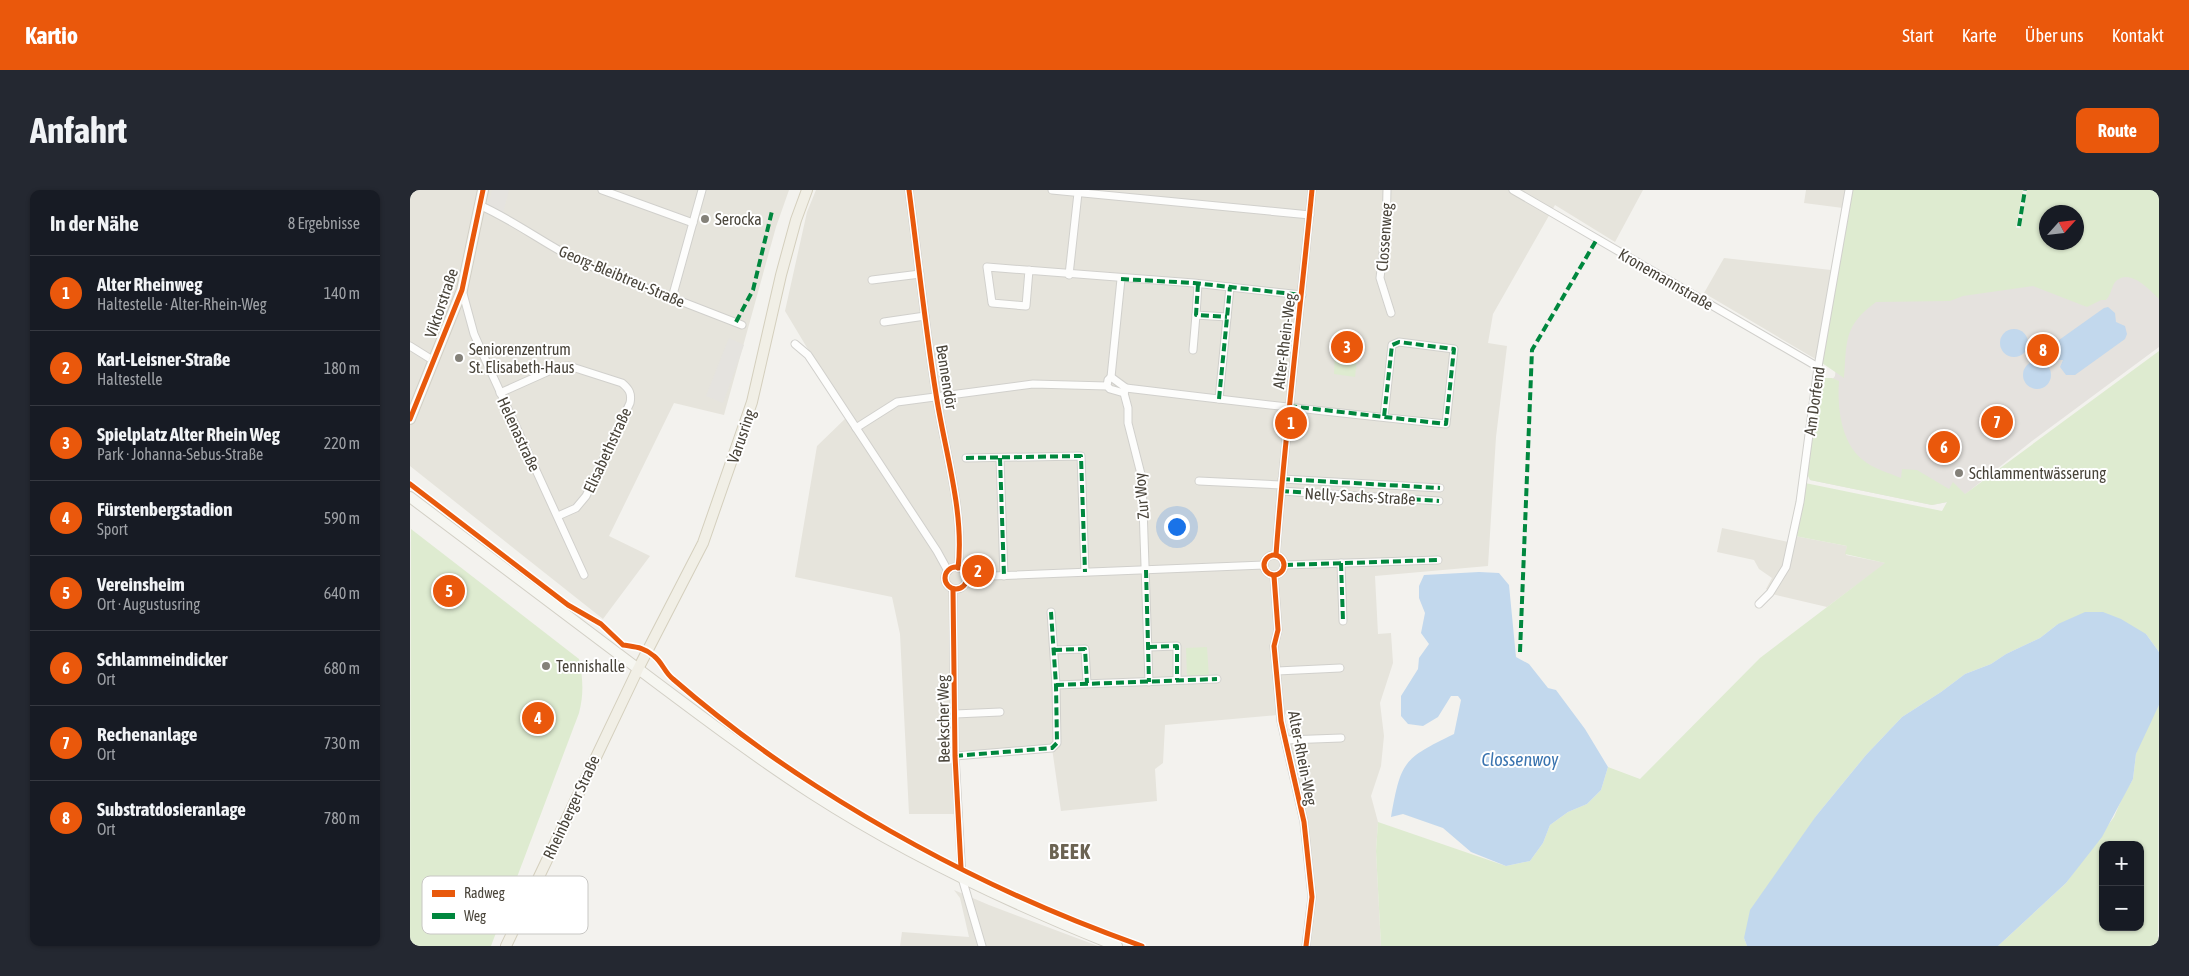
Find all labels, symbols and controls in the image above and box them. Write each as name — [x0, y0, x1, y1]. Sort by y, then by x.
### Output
text: Kartio — [25, 22, 78, 49]
text: Start — [1902, 25, 1934, 46]
text: Karte — [1962, 25, 1997, 46]
text: Über uns — [2025, 25, 2084, 46]
text: Kontakt — [2112, 25, 2164, 46]
button: Route — [2076, 108, 2159, 153]
text: Anfahrt — [30, 110, 127, 150]
street label: Clossenweg — [1373, 202, 1396, 272]
north arrow — [2039, 205, 2084, 250]
place label: Serocka — [715, 210, 762, 228]
text: In der Nähe — [50, 211, 139, 235]
marker: Serocka — [699, 213, 711, 225]
text: 8 Ergebnisse — [288, 214, 360, 232]
street label: Georg-Bleibtreu-Straße — [556, 241, 688, 312]
street label: Kronemannstraße — [1615, 245, 1717, 313]
street label: Viktorstraße — [421, 266, 461, 340]
text: Alter Rheinweg — [97, 273, 202, 295]
text: 1 — [62, 284, 70, 302]
text: 140 m — [324, 284, 360, 302]
street label: Alter-Rhein-Weg — [1269, 292, 1300, 390]
text: Haltestelle · Alter-Rhein-Weg — [97, 295, 267, 313]
pin: 3 — [1331, 328, 1363, 366]
pin: 8 — [2027, 331, 2059, 369]
place label: Seniorenzentrum St. Elisabeth-Haus — [469, 340, 575, 376]
street label: Bennendör — [933, 343, 961, 411]
text: Karl-Leisner-Straße — [97, 348, 230, 370]
marker: Seniorenzentrum St. Elisabeth-Haus — [453, 352, 465, 364]
text: 2 — [62, 359, 70, 377]
text: 180 m — [324, 359, 360, 377]
street label: Am Dorfend — [1800, 365, 1828, 437]
text: Haltestelle — [97, 370, 163, 388]
street label: Helenastraße — [494, 394, 544, 474]
pin: 7 — [1981, 403, 2013, 441]
pin: 1 — [1275, 404, 1307, 442]
street label: Elisabethstraße — [579, 405, 635, 495]
street label: Varusring — [723, 407, 760, 466]
text: Spielplatz Alter Rhein Weg — [97, 423, 280, 445]
pin: 6 — [1928, 428, 1960, 466]
text: 3 — [62, 434, 70, 452]
text: 220 m — [324, 434, 360, 452]
text: Park · Johanna-Sebus-Straße — [97, 445, 263, 463]
place label: Schlammentwässerung — [1969, 464, 2106, 483]
marker: Schlammentwässerung — [1953, 467, 1965, 479]
street label: Zur Woy — [1130, 471, 1153, 520]
street label: Nelly-Sachs-Straße — [1304, 484, 1416, 509]
text: Fürstenbergstadion — [97, 498, 232, 520]
text: 4 — [62, 509, 70, 527]
text: 590 m — [324, 509, 360, 527]
your location — [1164, 514, 1190, 540]
text: Sport — [97, 520, 128, 538]
pin: 2 — [962, 552, 994, 590]
pin: 5 — [433, 572, 465, 610]
text: Vereinsheim — [97, 573, 185, 595]
text: 5 — [62, 584, 70, 602]
text: 640 m — [324, 584, 360, 602]
text: Ort · Augustusring — [97, 595, 200, 613]
text: Schlammeindicker — [97, 648, 227, 670]
place label: Tennishalle — [556, 657, 625, 675]
text: 6 — [62, 659, 70, 677]
text: 680 m — [324, 659, 360, 677]
marker: Tennishalle — [540, 660, 552, 672]
text: Ort — [97, 670, 116, 688]
street label: Beekscher Weg — [933, 675, 954, 763]
pin: 4 — [522, 699, 554, 737]
street label: Alter-Rhein-Weg — [1284, 709, 1321, 807]
text: Rechenanlage — [97, 723, 197, 745]
text: 7 — [62, 734, 70, 752]
text: 730 m — [324, 734, 360, 752]
text: Ort — [97, 745, 116, 763]
water label: Clossenwoy — [1482, 749, 1559, 770]
street label: Rheinberger Straße — [539, 752, 604, 862]
text: Substratdosieranlage — [97, 798, 246, 820]
text: 8 — [62, 809, 70, 827]
text: 780 m — [324, 809, 360, 827]
text: Ort — [97, 820, 116, 838]
district label: BEEK — [1049, 839, 1091, 863]
map controls — [2099, 841, 2144, 931]
button: + — [2099, 841, 2144, 886]
legend — [422, 876, 588, 934]
text: Radweg — [464, 885, 505, 901]
button: − — [2099, 886, 2144, 931]
text: Weg — [464, 908, 486, 924]

